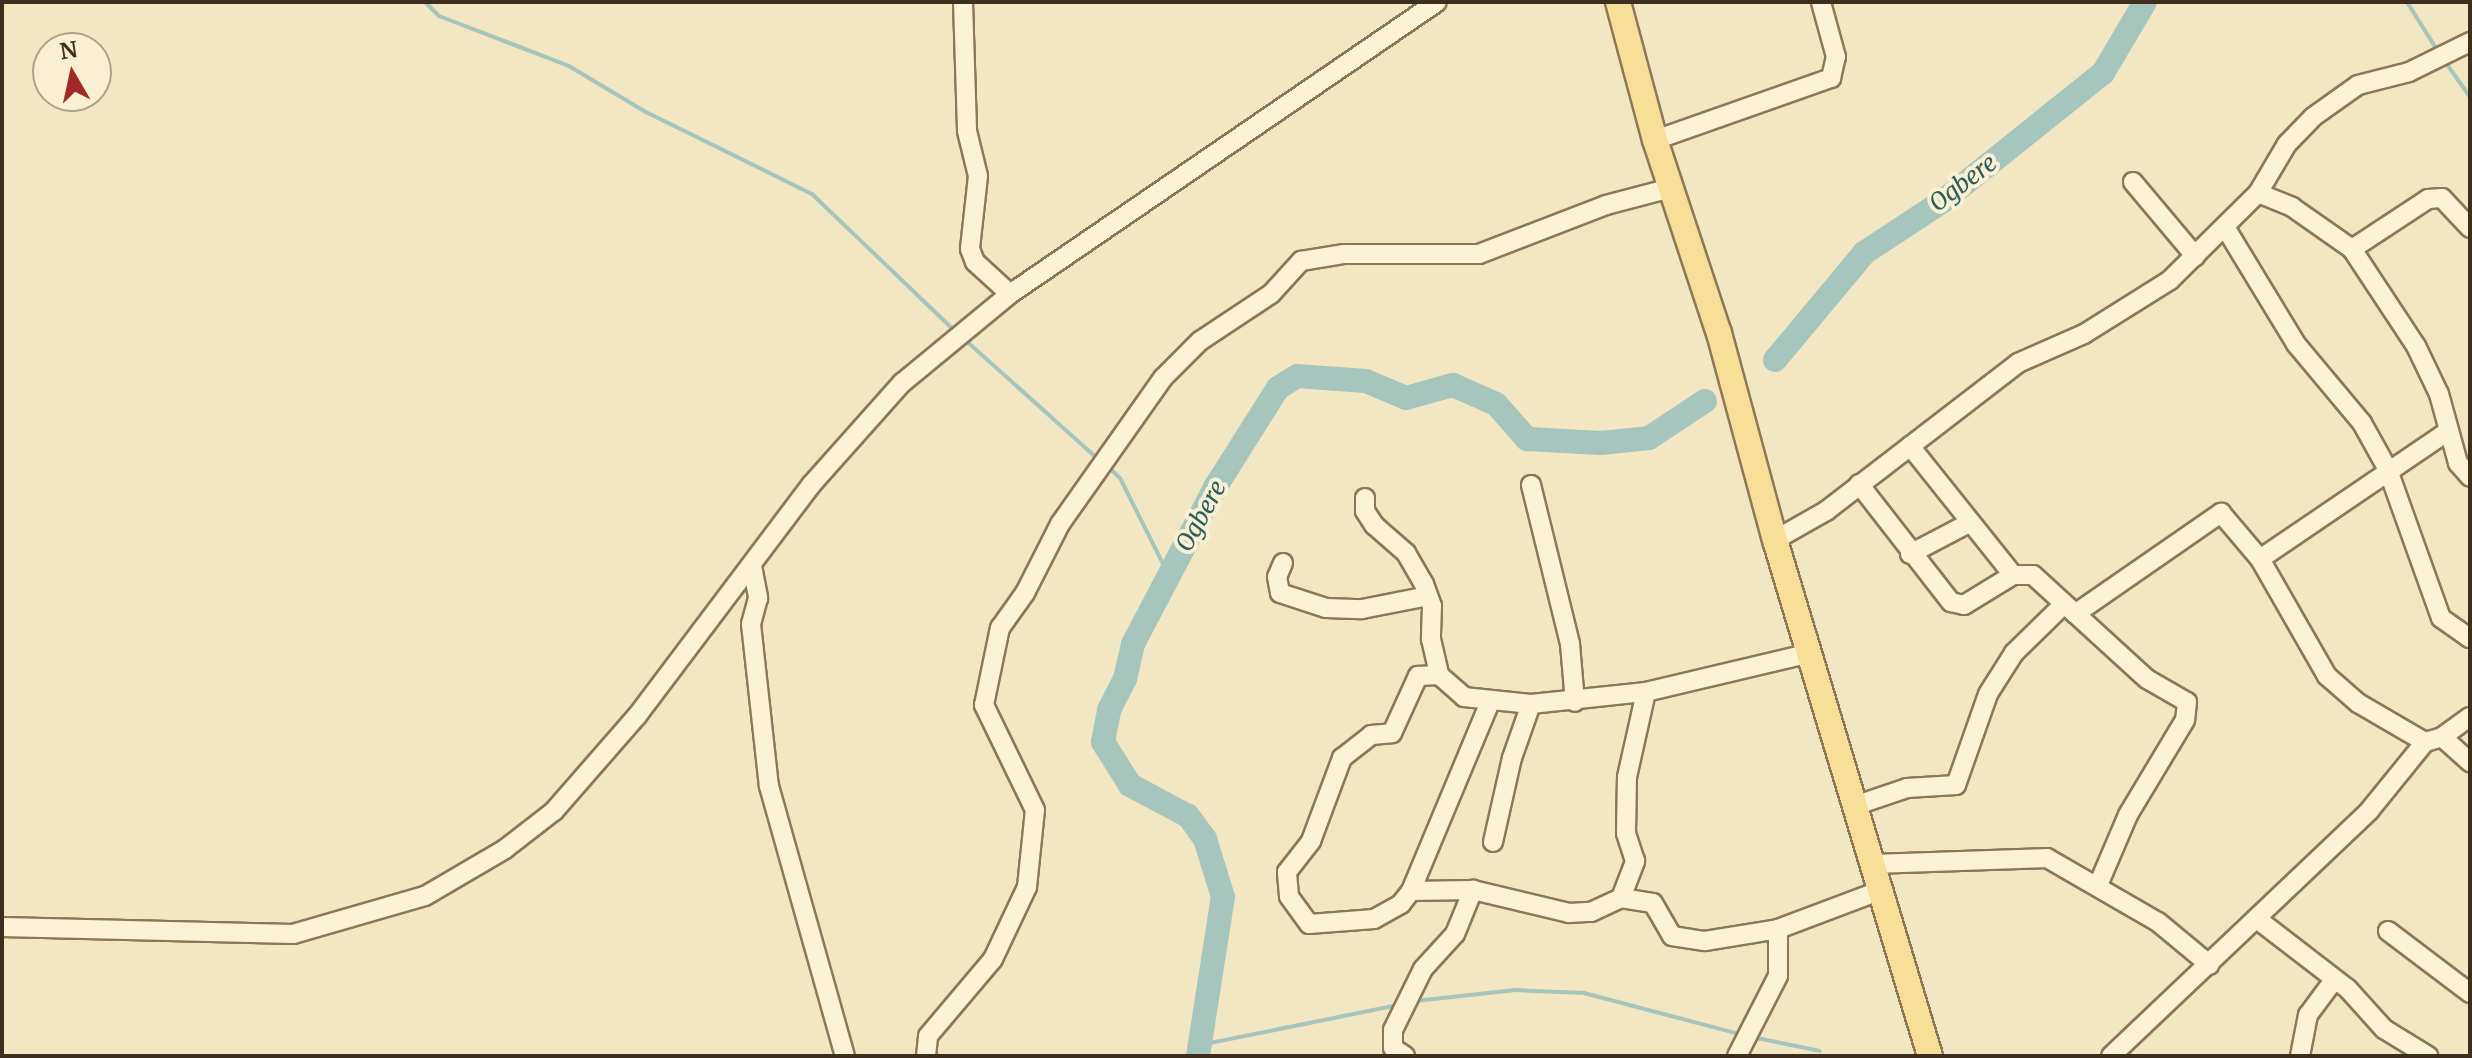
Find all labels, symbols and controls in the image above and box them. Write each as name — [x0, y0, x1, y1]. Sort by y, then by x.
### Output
north arrow — [32, 32, 112, 112]
text: N — [58, 35, 79, 65]
water label: Ogbere — [1924, 148, 2002, 218]
water label: Ogbere — [1170, 475, 1232, 557]

